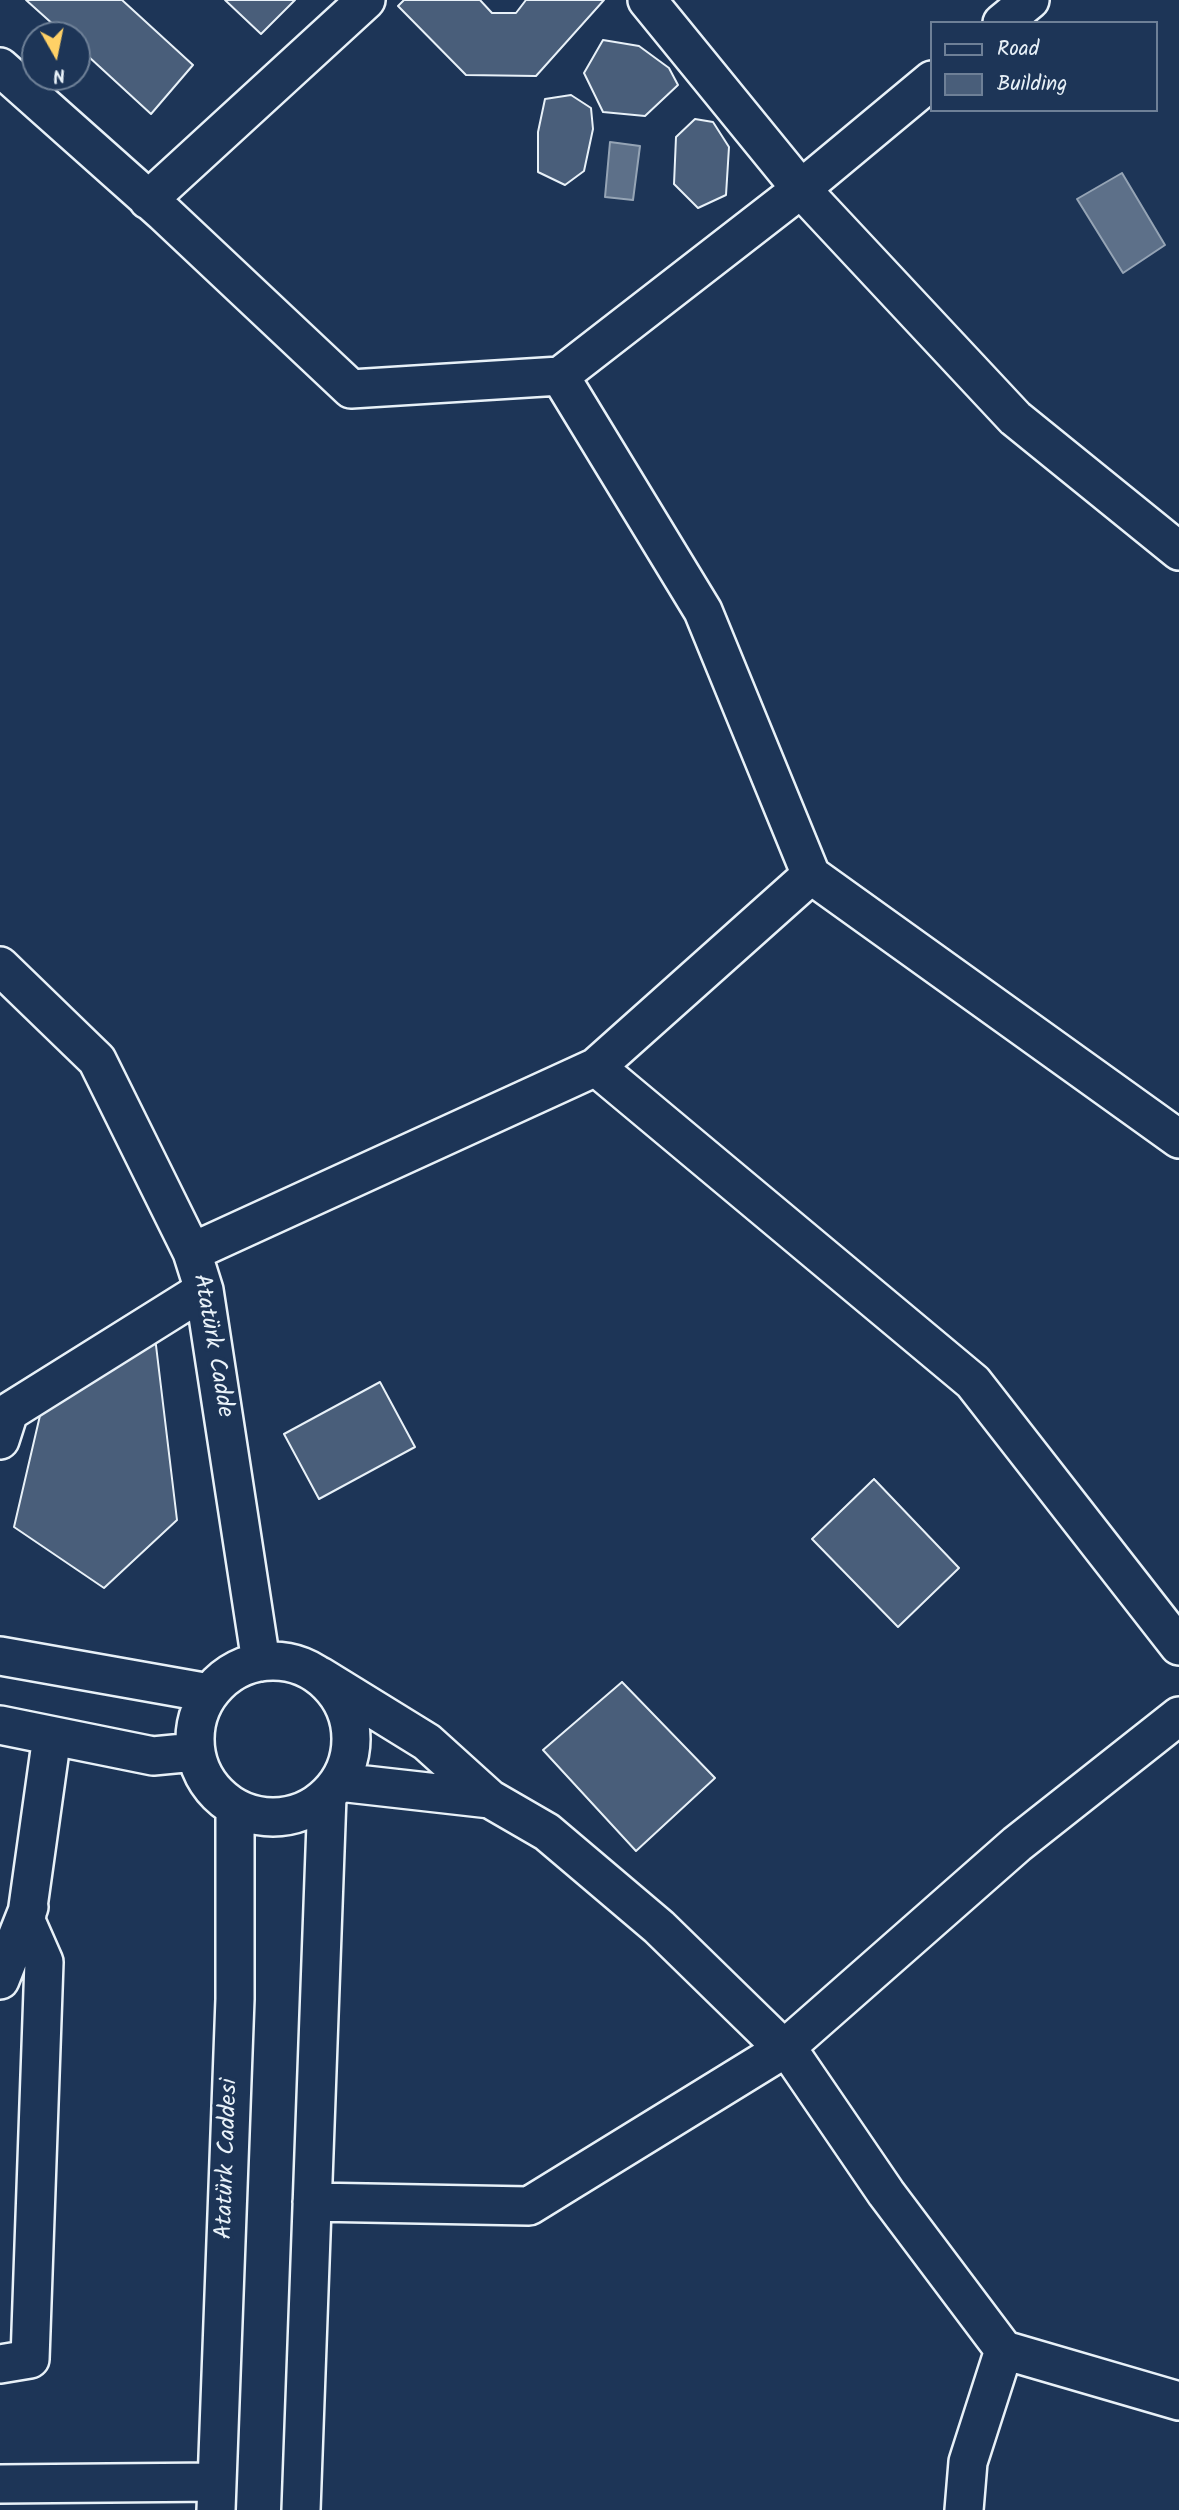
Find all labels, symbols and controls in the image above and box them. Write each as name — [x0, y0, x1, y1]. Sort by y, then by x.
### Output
north arrow — [21, 21, 91, 91]
legend — [930, 21, 1158, 112]
text: Road — [997, 33, 1039, 66]
text: N — [51, 59, 67, 91]
text: Building — [997, 68, 1067, 101]
street label: Atatürk Cadde — [184, 1272, 238, 1420]
street label: Atatürk Caddesi — [212, 2078, 246, 2240]

